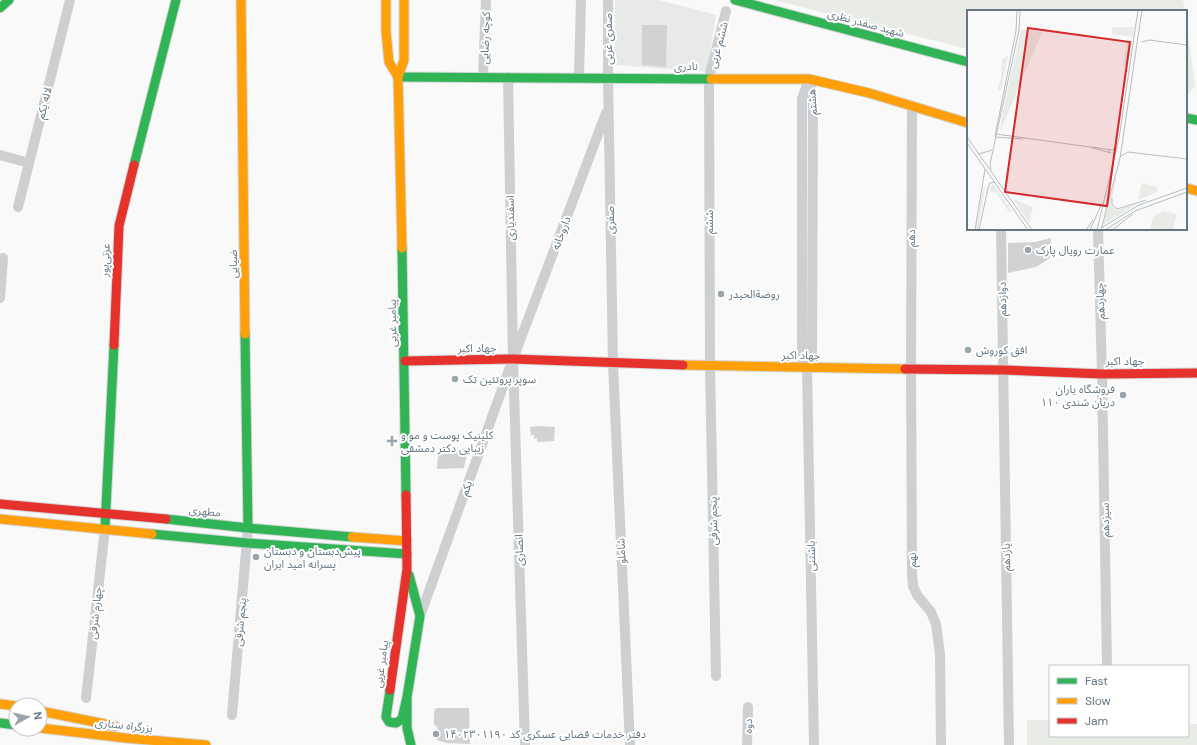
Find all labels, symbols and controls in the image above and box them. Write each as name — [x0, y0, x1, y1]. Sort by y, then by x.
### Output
street label: شهید صفدر نظری — [826, 6, 906, 40]
inset map — [967, 10, 1187, 230]
street label: کوچه رضایی — [477, 11, 494, 65]
street label: صفری غربی — [601, 13, 615, 65]
street label: ششم غربی — [705, 20, 733, 70]
street label: نادری — [674, 59, 698, 73]
street label: لاله یکم — [33, 85, 57, 121]
street label: هشتم — [804, 88, 822, 115]
street label: اسفندیاری — [503, 195, 517, 241]
street label: صفری — [603, 206, 617, 234]
street label: ششم — [702, 210, 718, 234]
street label: داروخانه — [548, 214, 574, 252]
street label: دهم — [904, 229, 920, 247]
street label: عزتی‌پور — [97, 242, 114, 278]
place label: عمارت رویال پارک — [1036, 243, 1115, 258]
marker: عمارت رویال پارک — [1023, 245, 1033, 255]
street label: ضیایی — [226, 250, 240, 278]
street label: دوازدهم — [995, 282, 1011, 316]
street label: چهاردهم — [1092, 282, 1110, 320]
place label: روضةالحیدر — [728, 287, 780, 301]
marker: روضةالحیدر — [716, 289, 726, 299]
street label: پیامبر غربی — [385, 299, 401, 347]
street label: جهاد اکبر — [457, 341, 497, 355]
place label: افق کوروش — [976, 343, 1027, 357]
marker: افق کوروش — [963, 345, 973, 355]
street label: جهاد اکبر — [781, 348, 821, 362]
street label: جهاد اکبر — [1105, 354, 1145, 368]
place label: سوپر پروتئین تک — [463, 372, 536, 387]
marker: سوپر پروتئین تک — [450, 374, 460, 384]
place label: فروشگاه یاران دریان شندی ۱۱۰ — [1041, 382, 1115, 409]
marker: فروشگاه یاران دریان شندی ۱۱۰ — [1118, 390, 1128, 400]
place label: کلینیک پوست و مو و زیبایی دکتر دمشقی — [401, 428, 494, 455]
marker: کلینیک پوست و مو و زیبایی دکتر دمشقی — [386, 435, 398, 447]
street label: یکم — [457, 479, 477, 498]
street label: پنجم شرقی — [706, 496, 722, 546]
street label: مطهری — [188, 502, 222, 520]
street label: سیزدهم — [1098, 502, 1114, 537]
street label: انصاری — [511, 534, 527, 566]
street label: شاملو — [613, 537, 629, 564]
street label: باشتنی — [804, 540, 818, 572]
street label: یازدهم — [999, 543, 1015, 571]
place label: پیش‌دبستان و دبستان پسرانه امید ایران — [264, 544, 361, 572]
marker: پیش‌دبستان و دبستان پسرانه امید ایران — [251, 552, 261, 562]
street label: نهم — [905, 553, 921, 567]
street label: چهارم شرقی — [85, 586, 106, 640]
street label: پنجم شرقی — [231, 597, 251, 647]
street label: پیامبر غربی — [371, 639, 392, 689]
legend — [1049, 665, 1189, 737]
text: Fast — [1085, 673, 1108, 689]
text: Slow — [1085, 693, 1111, 709]
north arrow — [8, 697, 48, 737]
text: N — [30, 711, 45, 721]
text: Jam — [1085, 713, 1108, 729]
street label: بزرگراه ستاری — [94, 715, 154, 735]
street label: دوه — [741, 719, 755, 733]
place label: دفتر خدمات قضایی عسکری کد ۱۴۰۲۳۰۱۱۹۰ — [444, 727, 646, 741]
marker: دفتر خدمات قضایی عسکری کد ۱۴۰۲۳۰۱۱۹۰ — [431, 729, 441, 739]

